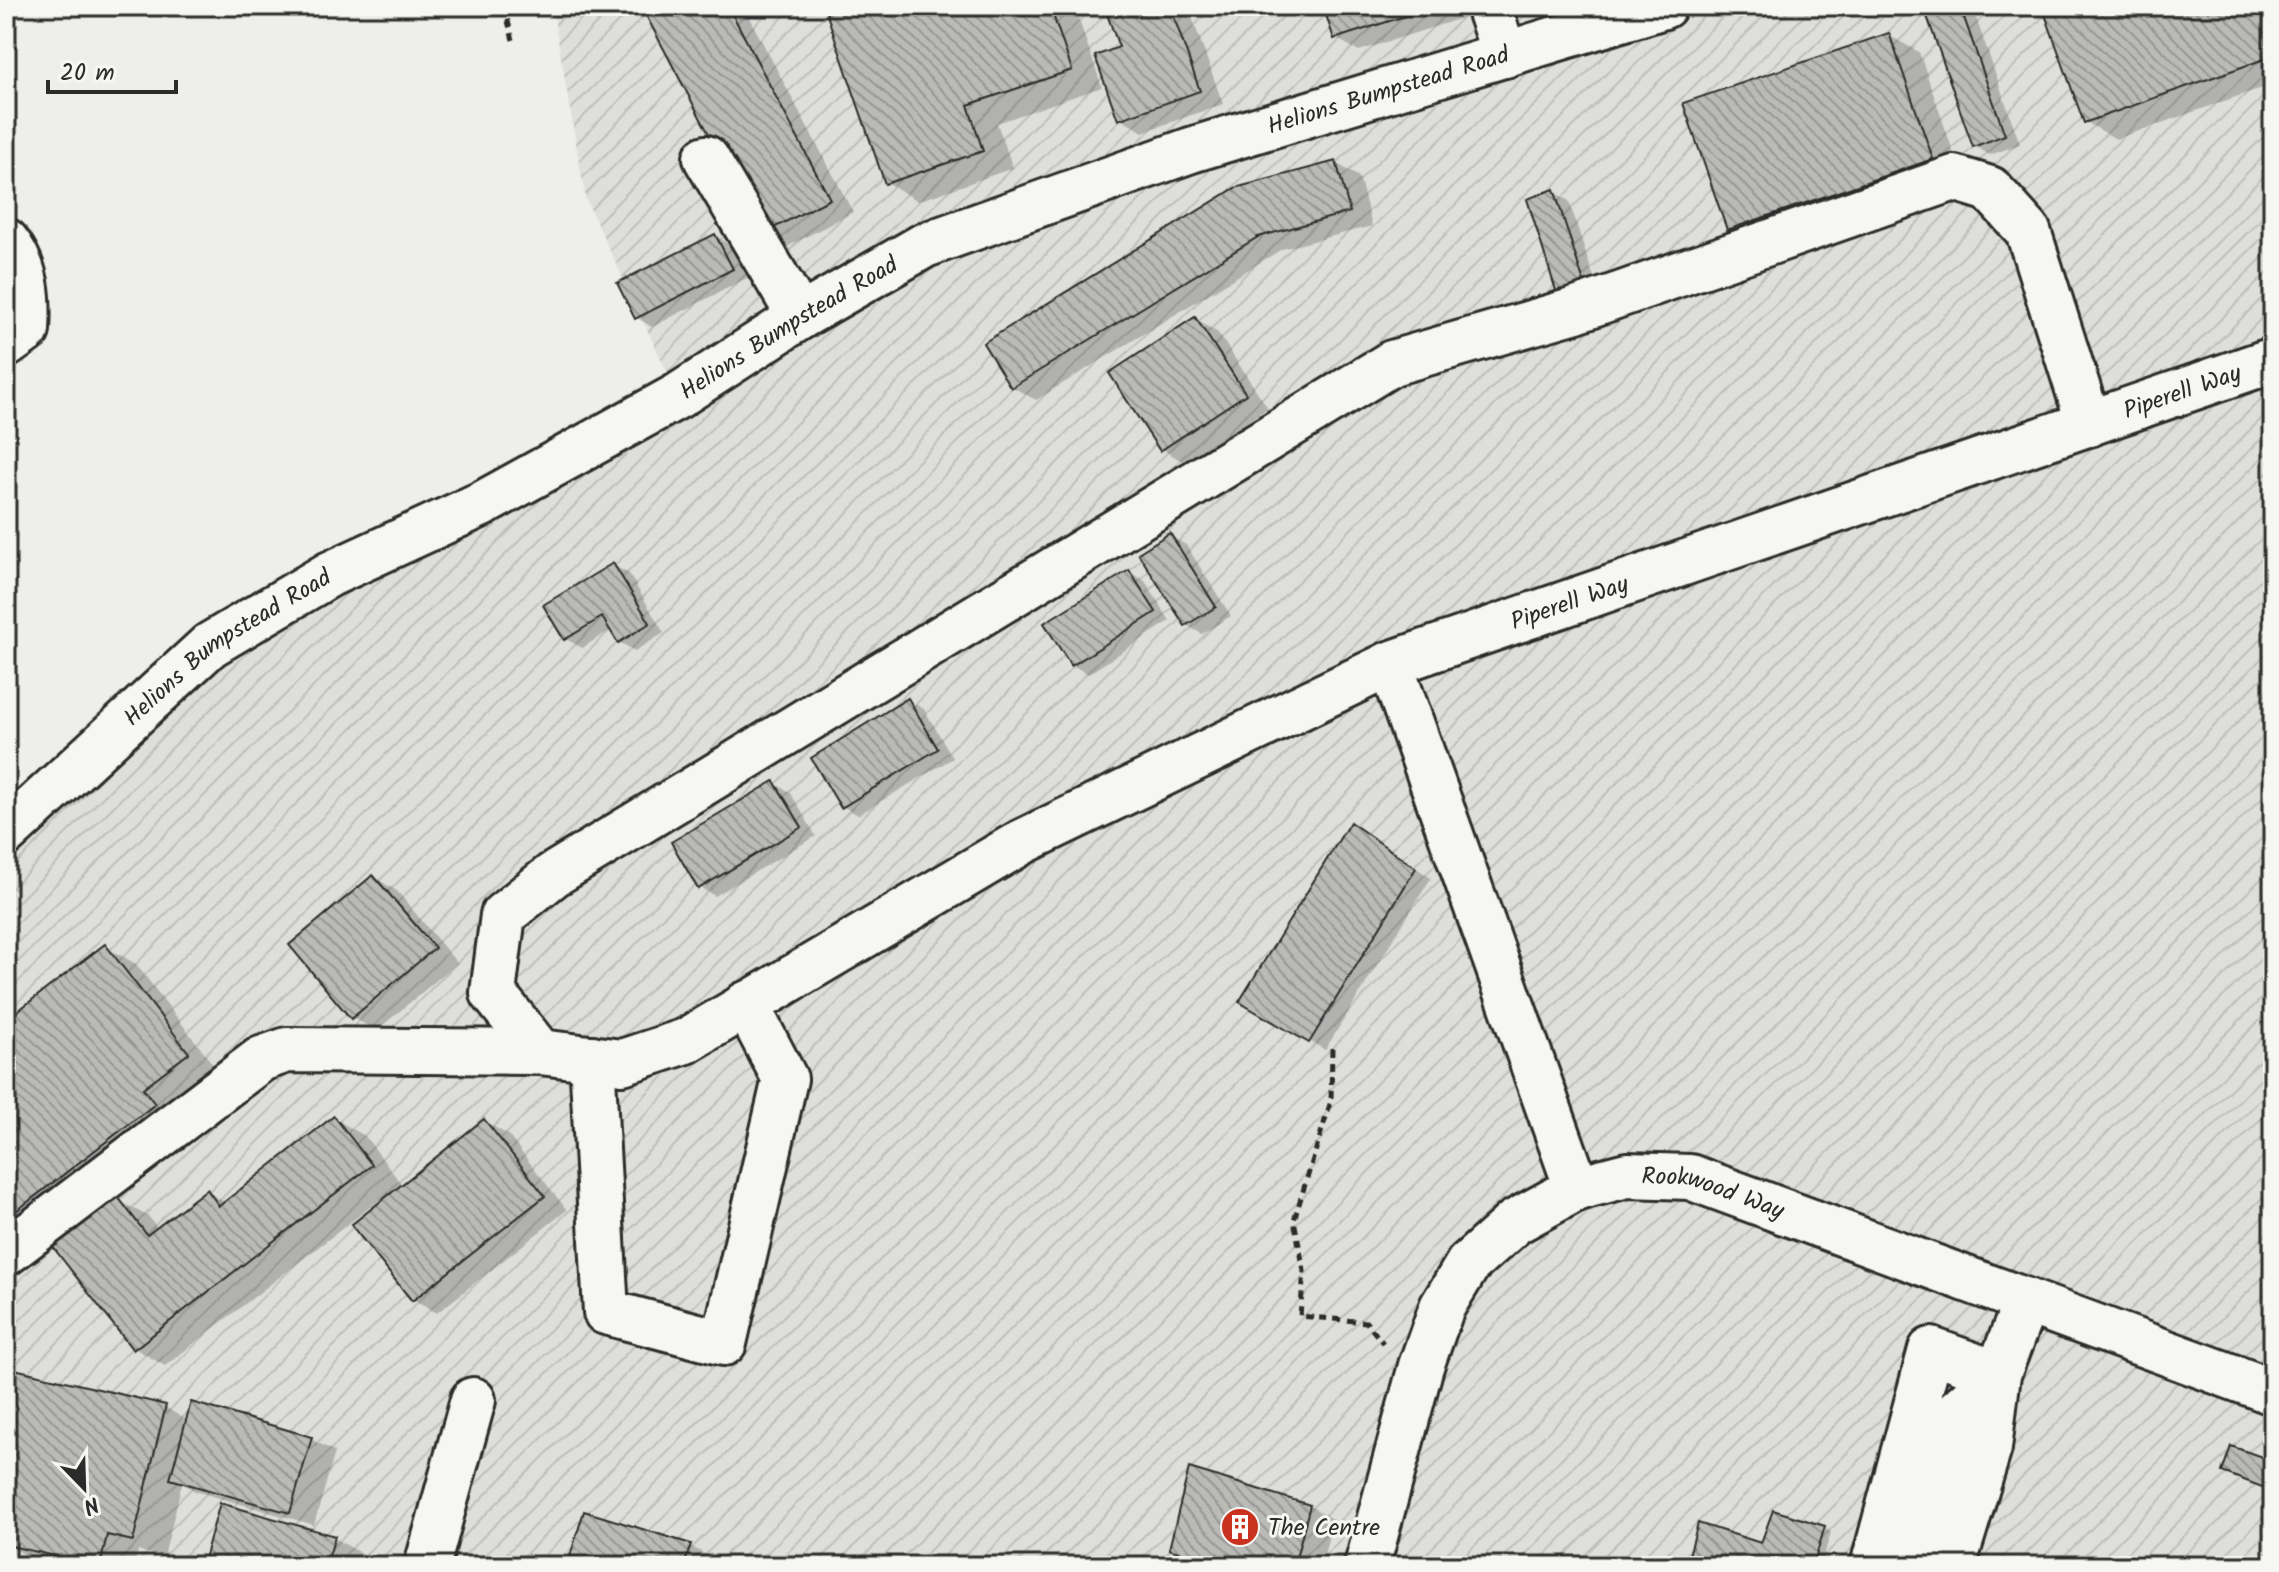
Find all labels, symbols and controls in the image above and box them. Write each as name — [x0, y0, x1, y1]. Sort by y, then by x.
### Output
street label: Helions Bumpstead Road — [1263, 36, 1515, 147]
scale bar — [48, 44, 176, 94]
text: 20 m — [60, 54, 115, 93]
street label: Helions Bumpstead Road — [672, 246, 907, 411]
street label: Piperell Way — [2118, 354, 2247, 431]
street label: Helions Bumpstead Road — [115, 559, 340, 737]
street label: Piperell Way — [1506, 565, 1635, 642]
street label: Rookwood Way — [1641, 1157, 1790, 1231]
north arrow — [44, 1448, 124, 1528]
text: N — [78, 1485, 104, 1523]
building icon: The Centre — [1219, 1506, 1261, 1548]
place label: The Centre — [1268, 1509, 1380, 1548]

